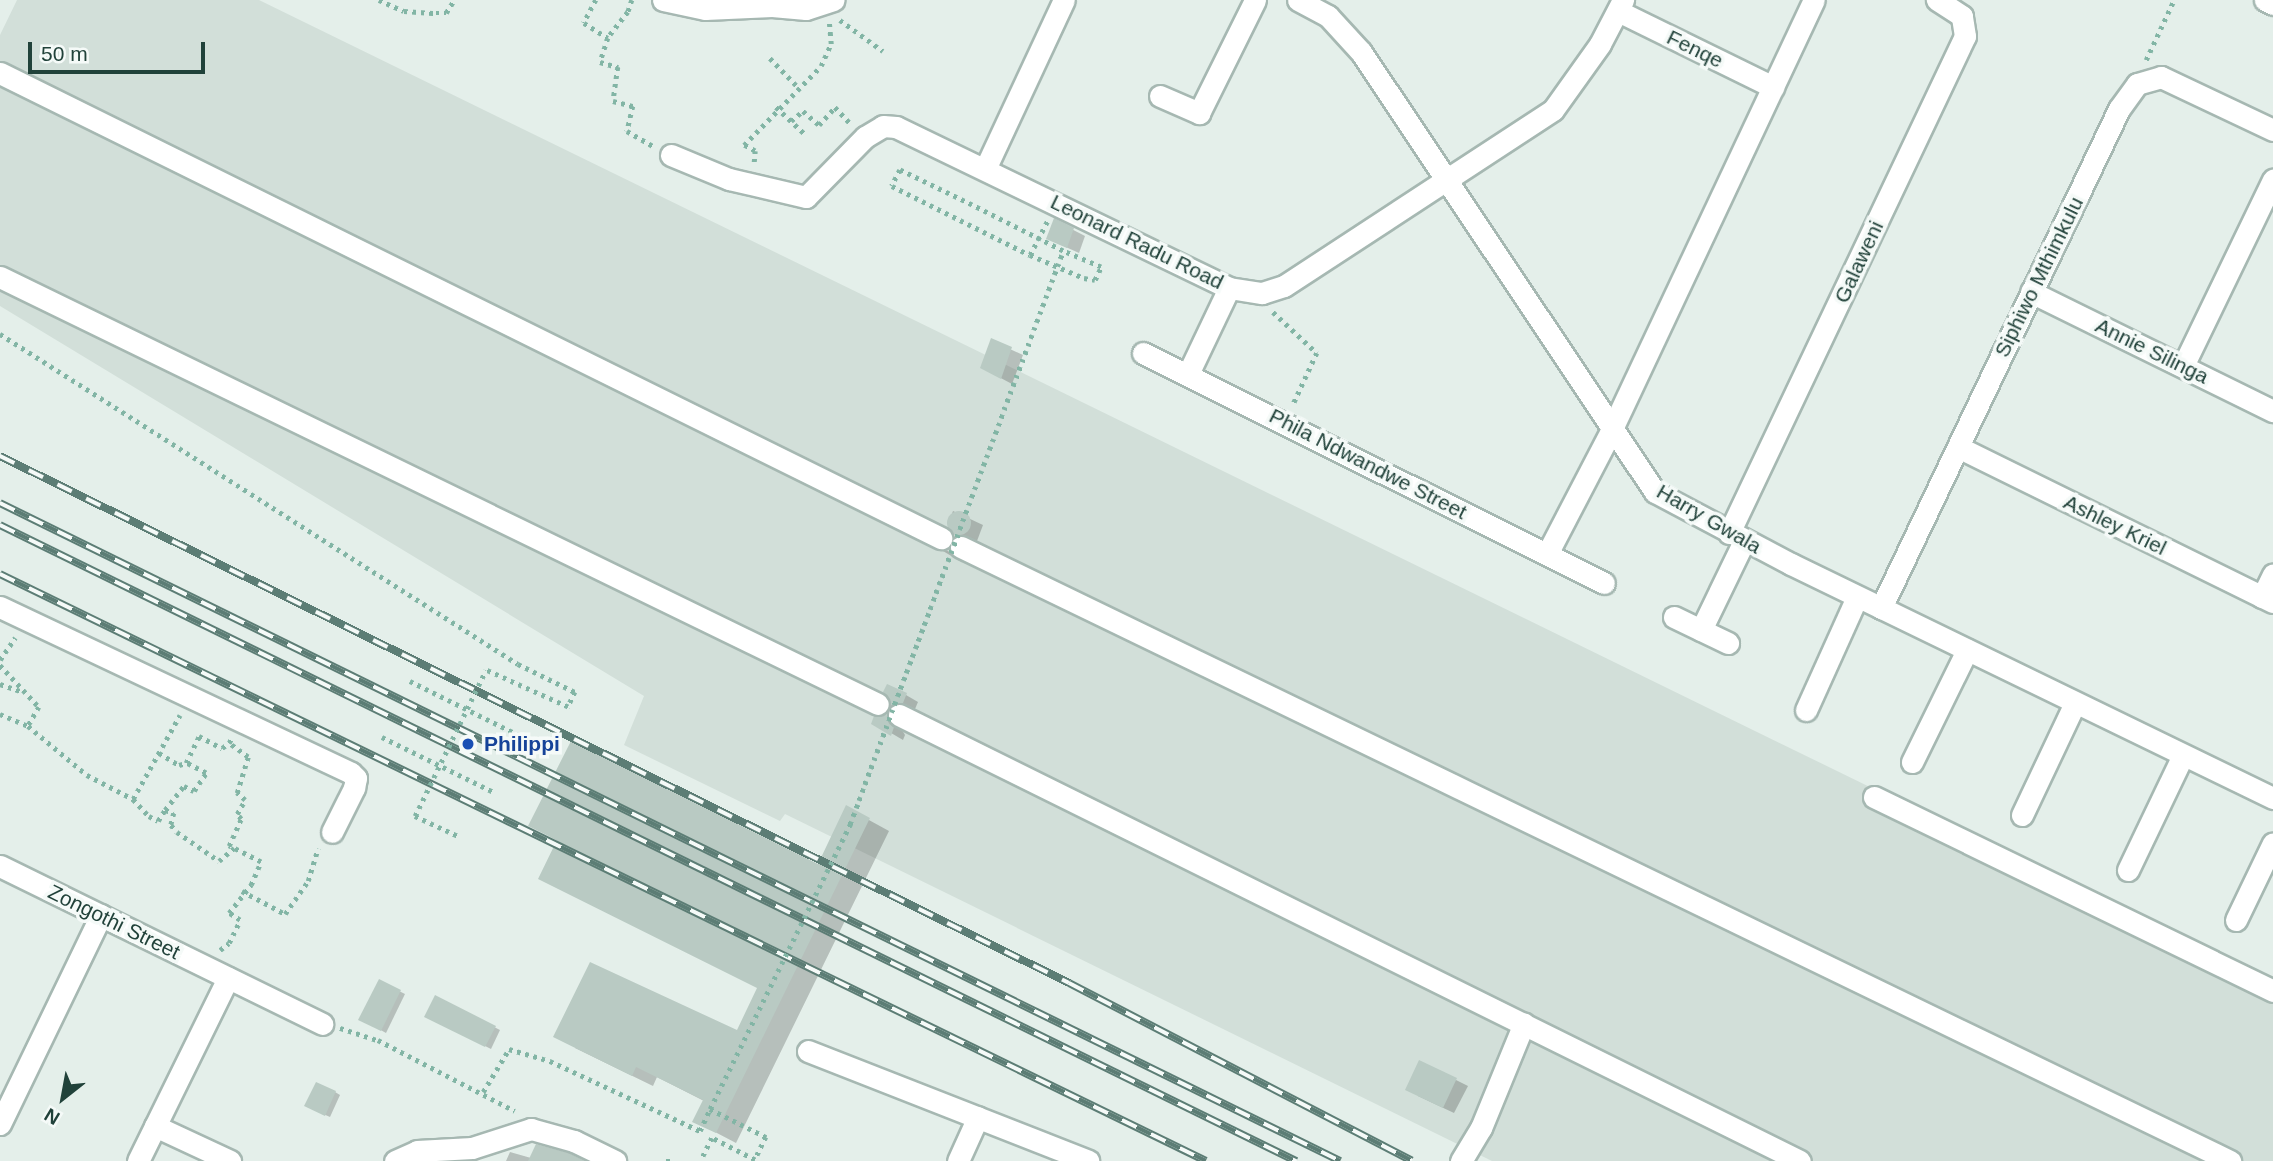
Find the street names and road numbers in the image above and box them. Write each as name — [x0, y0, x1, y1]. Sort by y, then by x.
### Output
street label: Fenqe — [1663, 25, 1727, 73]
street label: Leonard Radu Road — [1046, 189, 1228, 295]
street label: Siphiwo Mthimkulu — [1989, 193, 2089, 361]
street label: Galaweni — [1829, 217, 1889, 307]
street label: Annie Silinga — [2091, 313, 2213, 389]
street label: Phila Ndwandwe Street — [1265, 403, 1471, 525]
street label: Harry Gwala — [1652, 479, 1766, 559]
street label: Ashley Kriel — [2060, 489, 2170, 561]
street label: Zongothi Street — [44, 879, 184, 965]

